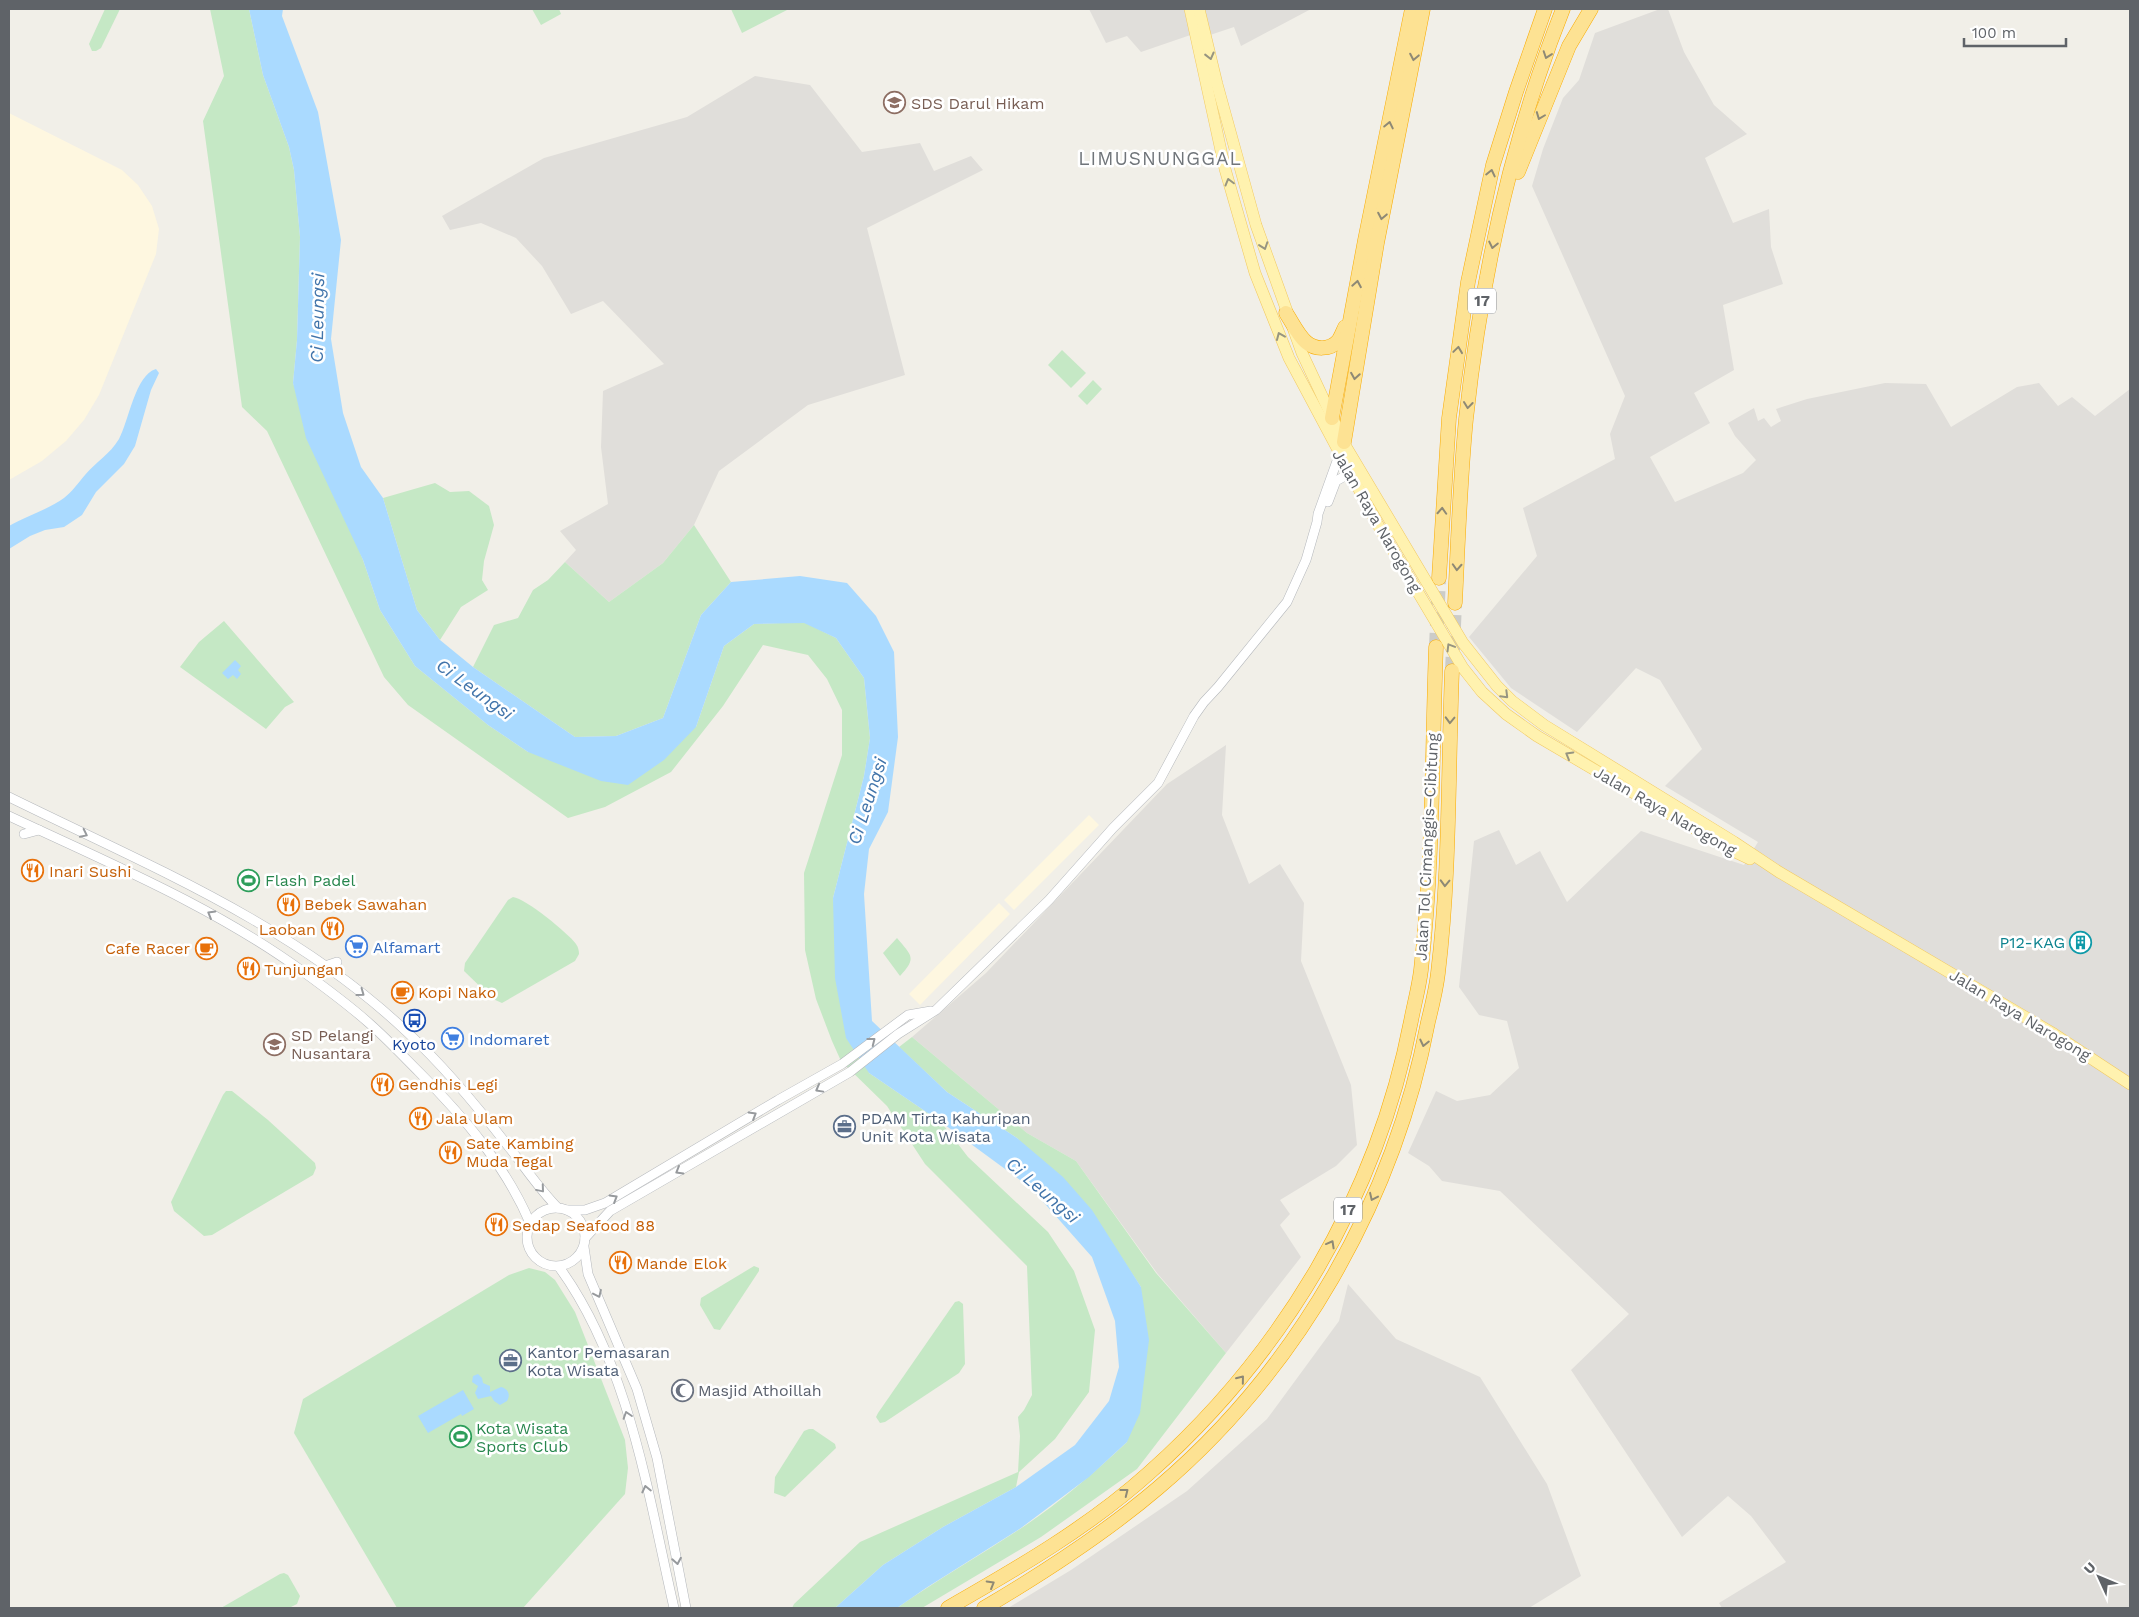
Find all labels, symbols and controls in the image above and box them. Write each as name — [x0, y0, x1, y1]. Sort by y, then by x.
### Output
scale bar — [1964, 15, 2066, 47]
text: 100 m — [1972, 24, 2016, 42]
one-way arrow — [1543, 50, 1553, 58]
one-way arrow — [1204, 52, 1215, 61]
one-way arrow — [1409, 52, 1420, 61]
school or university icon: SDS Darul Hikam — [883, 91, 907, 115]
place label: SDS Darul Hikam — [911, 94, 1045, 113]
one-way arrow — [1536, 111, 1546, 120]
one-way arrow — [1383, 120, 1393, 129]
district label: LIMUSNUNGGAL — [1078, 147, 1242, 170]
one-way arrow — [1486, 169, 1496, 178]
one-way arrow — [1224, 177, 1235, 186]
one-way arrow — [1378, 212, 1388, 220]
one-way arrow — [1489, 240, 1499, 249]
one-way arrow — [1258, 242, 1268, 250]
water label: Ci Leungsi — [306, 272, 328, 363]
one-way arrow — [1351, 280, 1361, 288]
road number: 17 — [1468, 288, 1496, 314]
one-way arrow — [1276, 332, 1286, 341]
one-way arrow — [1452, 345, 1462, 354]
one-way arrow — [1350, 372, 1360, 381]
one-way arrow — [1463, 401, 1474, 409]
street label: Jalan Raya Narogong — [1328, 446, 1426, 596]
one-way arrow — [1437, 507, 1447, 515]
one-way arrow — [1451, 563, 1462, 571]
one-way arrow — [1447, 643, 1457, 652]
water label: Ci Leungsi — [433, 654, 519, 725]
one-way arrow — [1500, 689, 1509, 698]
one-way arrow — [1445, 716, 1456, 724]
street label: Jalan Tol Cimanggis–Cibitung — [1412, 732, 1442, 961]
one-way arrow — [1565, 751, 1574, 761]
water label: Ci Leungsi — [843, 754, 891, 847]
street label: Jalan Raya Narogong — [1590, 762, 1740, 860]
one-way arrow — [79, 828, 88, 838]
restaurant icon: Inari Sushi — [21, 859, 45, 883]
place label: Inari Sushi — [49, 862, 132, 881]
sports icon: Flash Padel — [237, 868, 261, 892]
place label: Flash Padel — [265, 871, 356, 890]
one-way arrow — [1439, 879, 1450, 887]
restaurant icon: Bebek Sawahan — [276, 892, 300, 916]
place label: Bebek Sawahan — [304, 895, 427, 914]
one-way arrow — [207, 911, 216, 921]
restaurant icon: Laoban — [320, 917, 344, 941]
place label: Laoban — [259, 920, 316, 939]
building icon: P12-KAG — [2069, 930, 2093, 954]
place label: P12-KAG — [2000, 933, 2065, 952]
supermarket icon: Alfamart — [345, 935, 369, 959]
cafe icon: Cafe Racer — [194, 936, 218, 960]
place label: Alfamart — [373, 938, 441, 957]
place label: Cafe Racer — [105, 939, 190, 958]
restaurant icon: Tunjungan — [236, 957, 260, 981]
place label: Tunjungan — [264, 960, 344, 979]
street label: Jalan Raya Narogong — [1946, 965, 2095, 1065]
cafe icon: Kopi Nako — [390, 980, 414, 1004]
place label: Kopi Nako — [418, 983, 496, 1002]
one-way arrow — [355, 987, 365, 996]
bus stop icon: Kyoto — [402, 1008, 426, 1032]
place label: SD Pelangi Nusantara — [291, 1026, 374, 1063]
supermarket icon: Indomaret — [441, 1027, 465, 1051]
place label: Indomaret — [469, 1030, 550, 1049]
school or university icon: SD Pelangi Nusantara — [263, 1032, 287, 1056]
place label: Kyoto — [392, 1035, 436, 1054]
one-way arrow — [867, 1037, 876, 1046]
one-way arrow — [1419, 1039, 1430, 1048]
restaurant icon: Gendhis Legi — [370, 1072, 394, 1096]
place label: Gendhis Legi — [398, 1075, 498, 1094]
one-way arrow — [816, 1082, 825, 1092]
restaurant icon: Jala Ulam — [408, 1106, 432, 1130]
place label: Jala Ulam — [436, 1109, 513, 1128]
place label: PDAM Tirta Kahuripan Unit Kota Wisata — [861, 1109, 1031, 1146]
one-way arrow — [748, 1112, 757, 1122]
office icon: PDAM Tirta Kahuripan Unit Kota Wisata — [833, 1115, 857, 1139]
place label: Sate Kambing Muda Tegal — [466, 1134, 574, 1171]
restaurant icon: Sate Kambing Muda Tegal — [438, 1140, 462, 1164]
water label: Ci Leungsi — [1002, 1153, 1085, 1228]
one-way arrow — [675, 1164, 684, 1174]
one-way arrow — [535, 1183, 544, 1192]
one-way arrow — [1369, 1192, 1379, 1201]
one-way arrow — [608, 1195, 617, 1205]
road number: 17 — [1334, 1198, 1362, 1222]
restaurant icon: Sedap Seafood 88 — [484, 1213, 508, 1237]
place label: Sedap Seafood 88 — [512, 1216, 655, 1235]
one-way arrow — [1324, 1241, 1334, 1250]
restaurant icon: Mande Elok — [608, 1251, 632, 1275]
place label: Mande Elok — [636, 1254, 727, 1273]
one-way arrow — [591, 1288, 601, 1297]
place label: Kantor Pemasaran Kota Wisata — [527, 1343, 670, 1380]
office icon: Kantor Pemasaran Kota Wisata — [499, 1349, 523, 1373]
one-way arrow — [1235, 1376, 1243, 1385]
mosque icon: Masjid Athoillah — [670, 1378, 694, 1402]
place label: Masjid Athoillah — [698, 1381, 822, 1400]
one-way arrow — [623, 1411, 633, 1419]
place label: Kota Wisata Sports Club — [476, 1419, 568, 1456]
sports icon: Kota Wisata Sports Club — [448, 1425, 472, 1449]
one-way arrow — [641, 1485, 652, 1494]
one-way arrow — [1119, 1489, 1128, 1498]
north arrow — [2074, 1552, 2124, 1602]
one-way arrow — [672, 1556, 682, 1565]
text: U — [2080, 1559, 2099, 1577]
one-way arrow — [985, 1580, 994, 1590]

